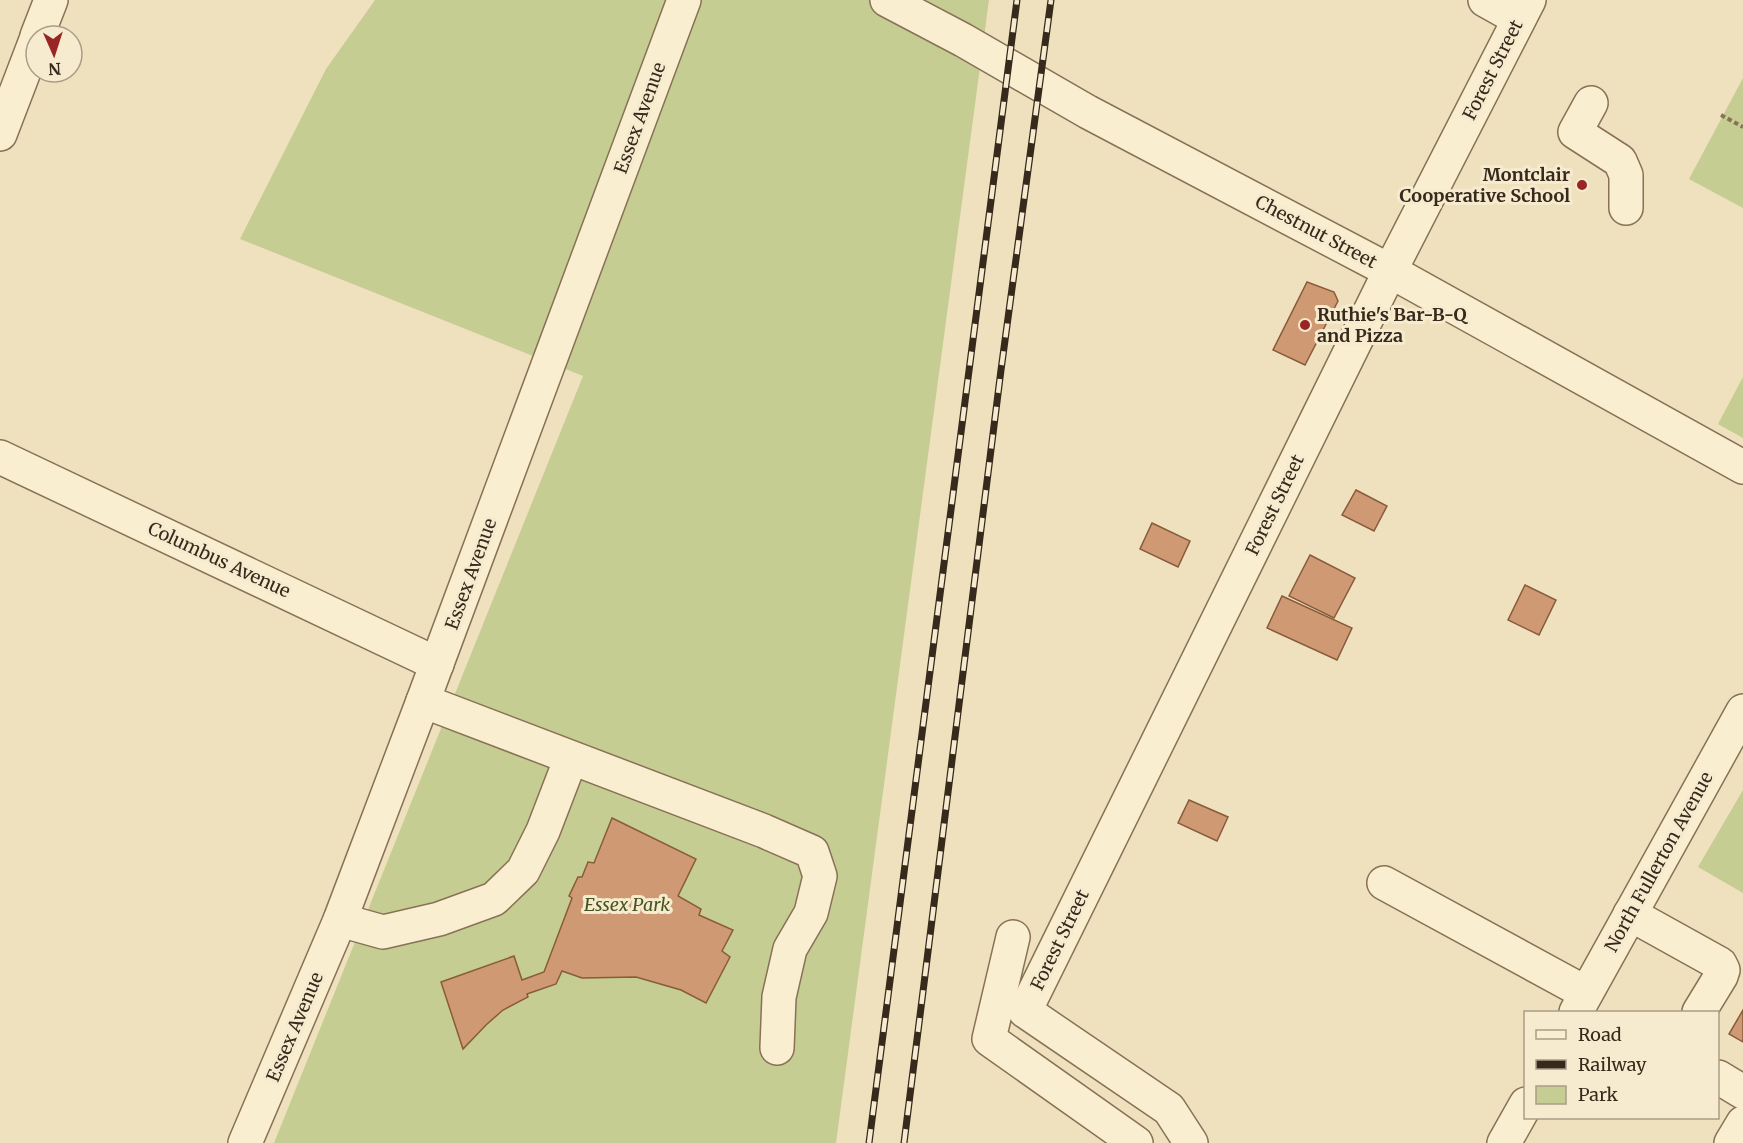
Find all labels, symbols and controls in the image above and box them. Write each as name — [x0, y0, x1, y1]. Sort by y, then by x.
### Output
street label: Forest Street — [1457, 16, 1528, 124]
north arrow — [24, 24, 84, 84]
text: N — [48, 59, 62, 79]
street label: Essex Avenue — [609, 59, 670, 177]
place label: Montclair Cooperative School — [1400, 163, 1570, 207]
marker: Montclair Cooperative School — [1575, 178, 1589, 192]
street label: Chestnut Street — [1251, 190, 1381, 273]
place label: Ruthie's Bar-B-Q and Pizza — [1317, 303, 1469, 347]
marker: Ruthie's Bar-B-Q and Pizza — [1298, 318, 1312, 332]
street label: Forest Street — [1240, 451, 1309, 559]
street label: Essex Avenue — [440, 515, 501, 633]
street label: Columbus Avenue — [144, 516, 294, 603]
street label: North Fullerton Avenue — [1599, 768, 1718, 956]
street label: Forest Street — [1025, 886, 1094, 994]
park label: Essex Park — [584, 893, 670, 916]
street label: Essex Avenue — [261, 969, 328, 1085]
legend — [1524, 1011, 1719, 1119]
text: Road — [1578, 1023, 1622, 1046]
text: Railway — [1578, 1053, 1647, 1076]
text: Park — [1578, 1083, 1619, 1106]

